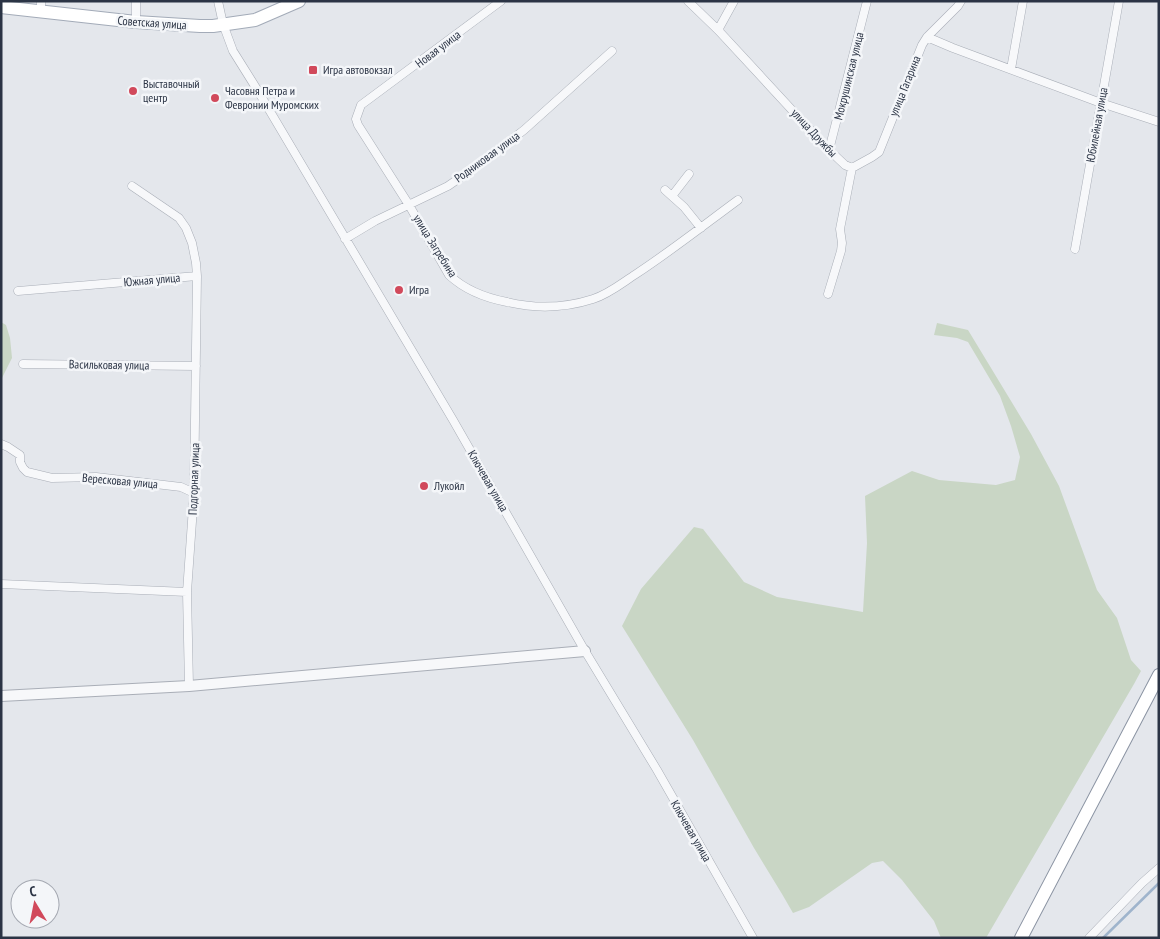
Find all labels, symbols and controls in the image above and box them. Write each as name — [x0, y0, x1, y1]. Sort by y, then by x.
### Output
street label: Советская улица — [117, 13, 187, 32]
street label: Новая улица — [412, 27, 464, 71]
street label: Мокрушинская улица — [830, 30, 867, 121]
street label: улица Гагарина — [886, 53, 924, 118]
place label: Игра автовокзал — [323, 62, 393, 77]
marker: Игра автовокзал — [307, 64, 319, 76]
place label: Выставочный центр — [143, 76, 200, 105]
place label: Часовня Петра и Февронии Муромских — [225, 83, 319, 112]
marker: Выставочный центр — [127, 85, 139, 97]
street label: Юбилейная улица — [1083, 86, 1111, 164]
marker: Часовня Петра и Февронии Муромских — [209, 92, 221, 104]
street label: улица Дружбы — [788, 105, 841, 160]
street label: Родниковая улица — [451, 128, 522, 185]
street label: улица Загребина — [410, 212, 461, 280]
street label: Южная улица — [123, 270, 181, 289]
place label: Игра — [409, 282, 429, 297]
marker: Игра — [393, 284, 405, 296]
street label: Васильковая улица — [69, 356, 150, 373]
street label: Подгорная улица — [185, 442, 202, 515]
street label: Ключевая улица — [465, 447, 512, 514]
street label: Вересковая улица — [81, 470, 159, 491]
place label: Лукойл — [433, 478, 465, 493]
marker: Лукойл — [418, 480, 430, 492]
street label: Ключевая улица — [668, 797, 715, 864]
north arrow — [10, 879, 60, 929]
text: С — [28, 882, 38, 901]

